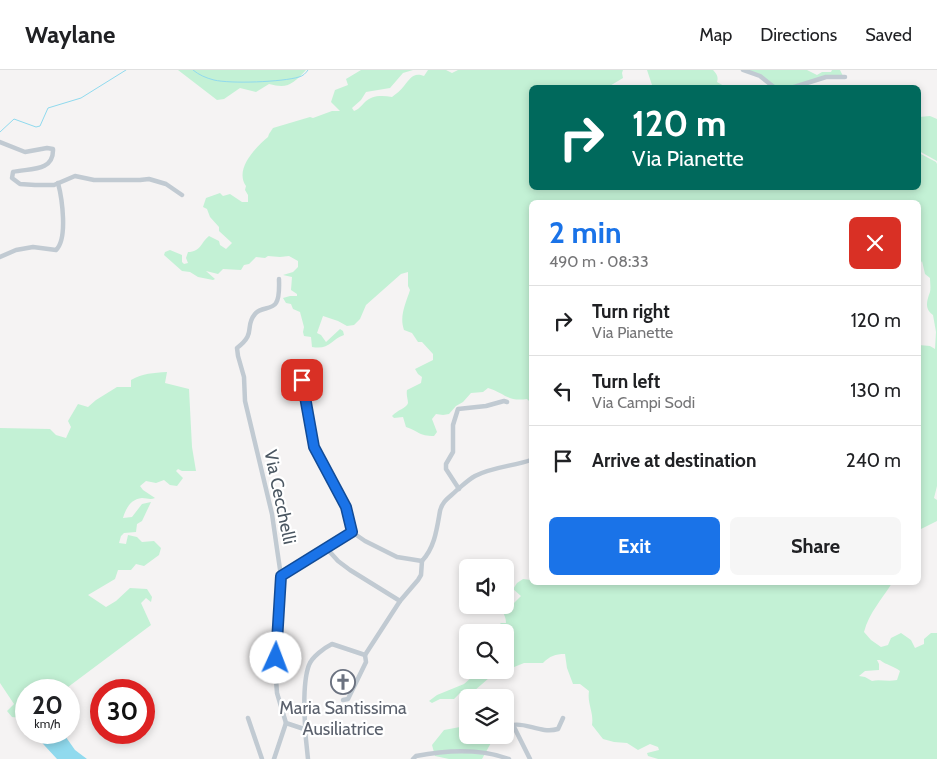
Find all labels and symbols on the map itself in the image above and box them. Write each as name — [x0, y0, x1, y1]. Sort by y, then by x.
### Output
pin — [281, 359, 323, 401]
street label: Via Cecchelli — [259, 448, 301, 546]
position arrow — [249, 631, 301, 683]
church icon: Maria Santissima Ausiliatrice — [330, 669, 356, 695]
speed limit sign: 30 — [90, 679, 155, 744]
place label: Maria Santissima Ausiliatrice — [279, 697, 407, 740]

